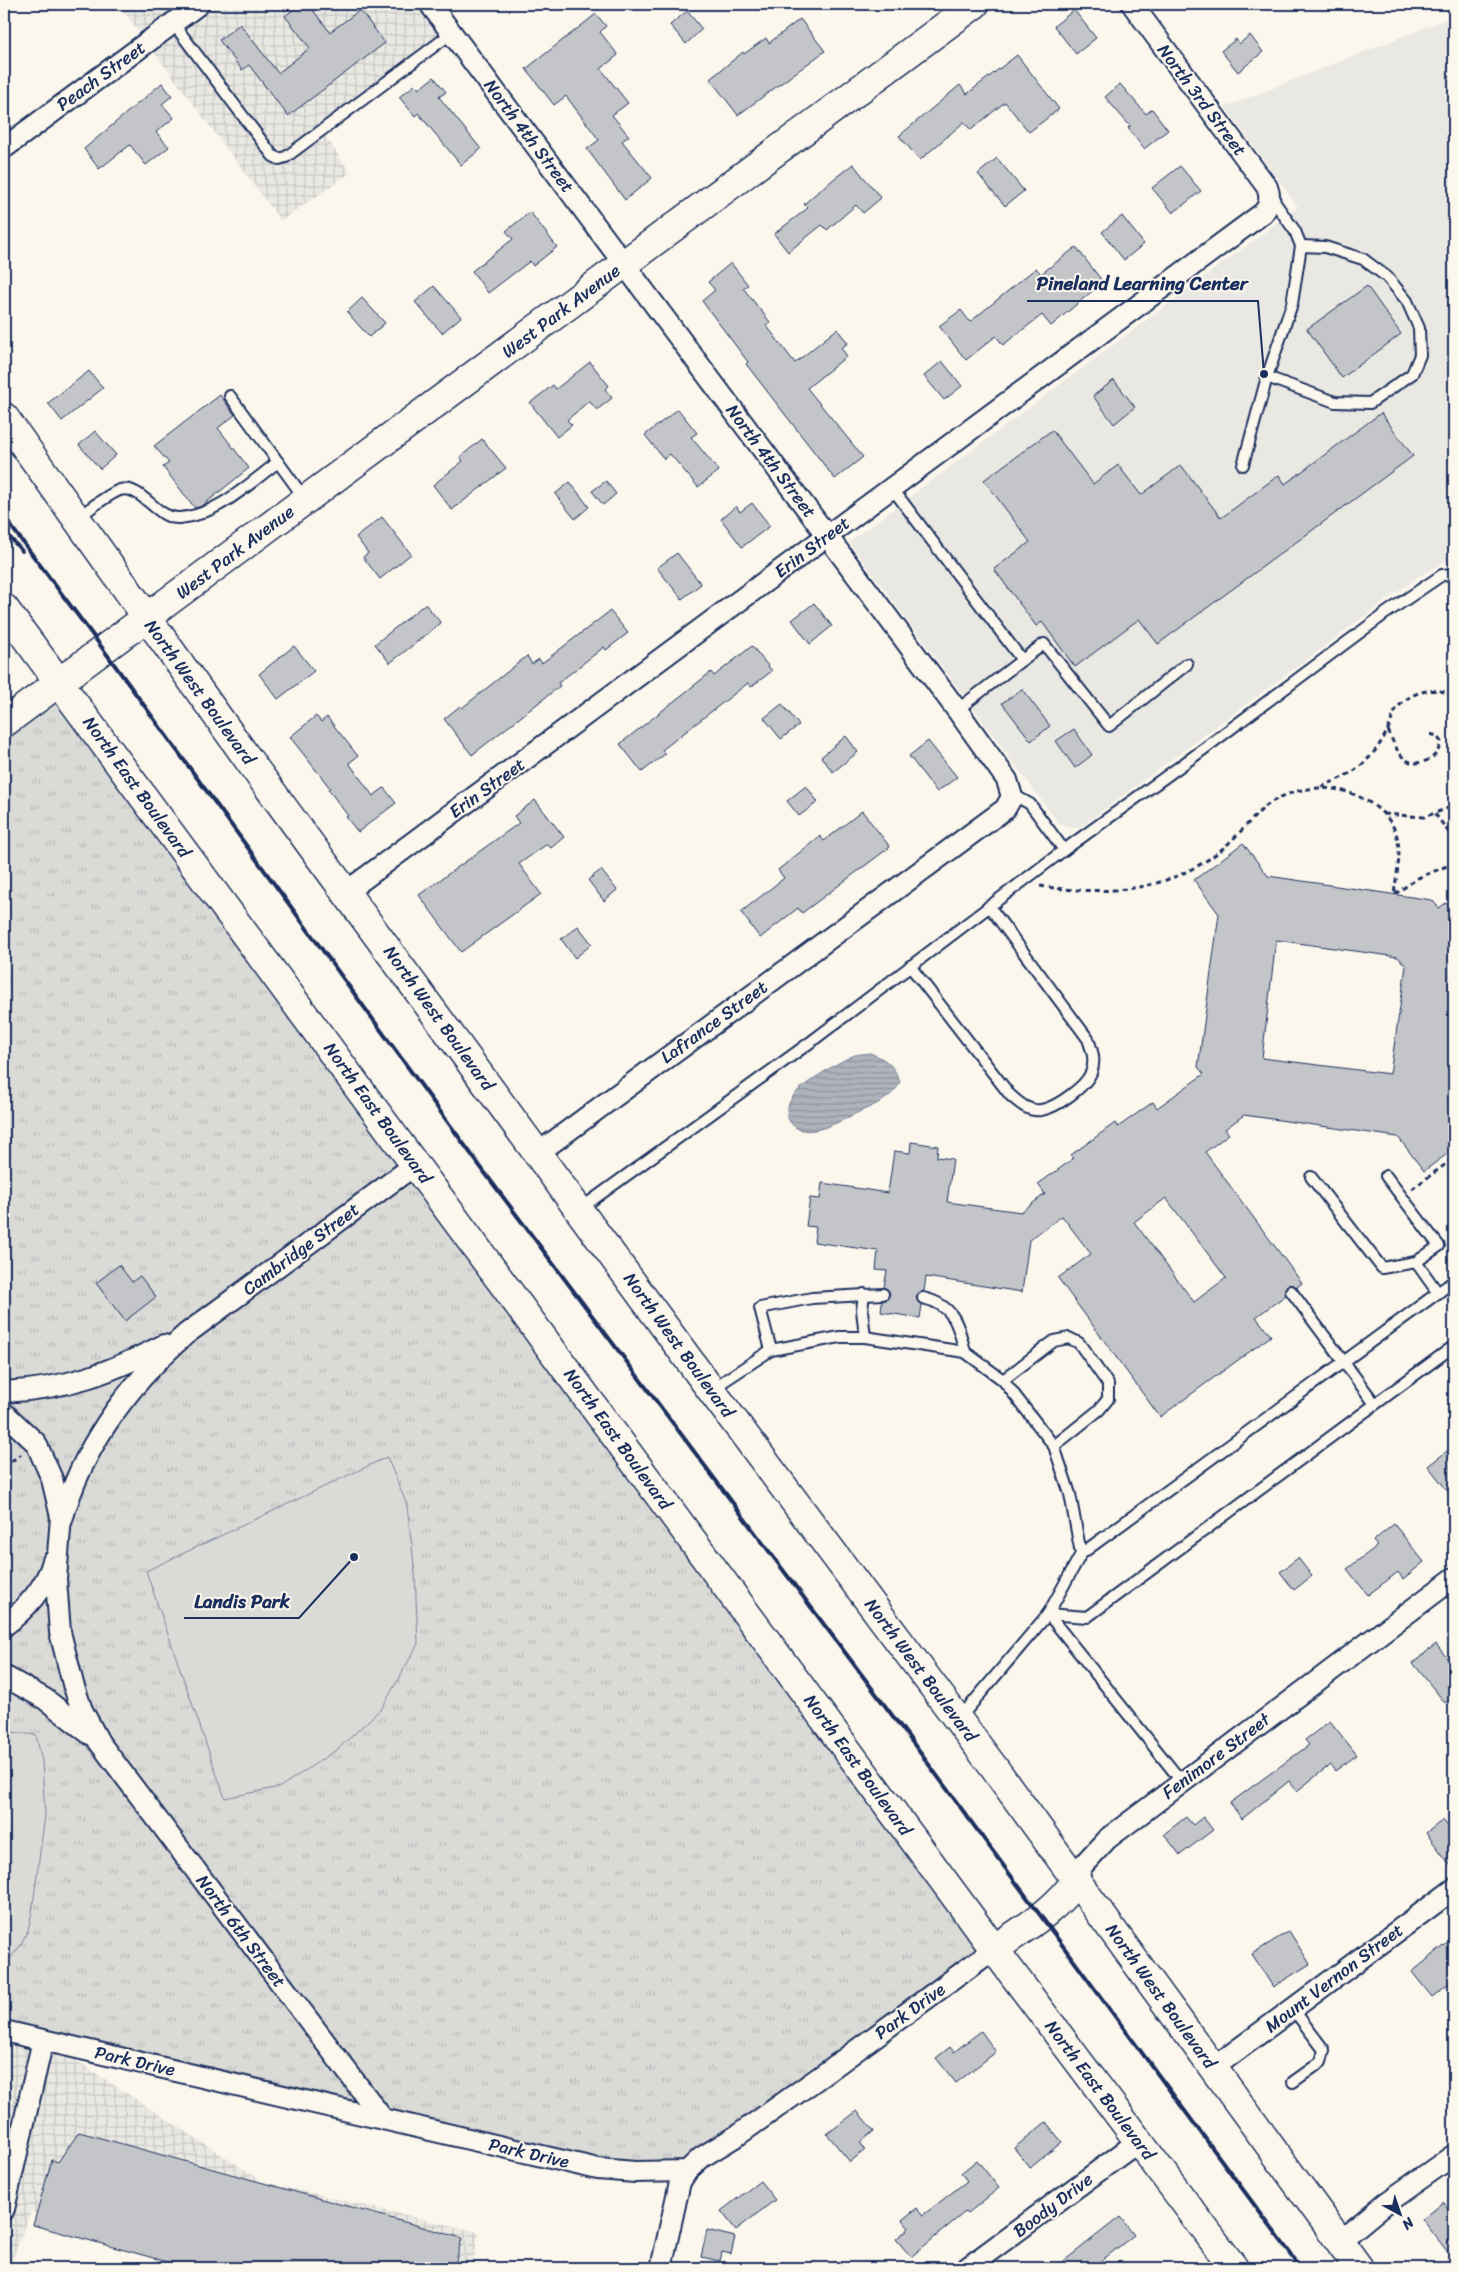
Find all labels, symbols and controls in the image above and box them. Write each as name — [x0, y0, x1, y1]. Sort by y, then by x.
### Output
street label: Peach Street — [49, 32, 153, 120]
street label: North 3rd Street — [1149, 37, 1255, 164]
street label: North 4th Street — [475, 72, 583, 200]
street label: West Park Avenue — [494, 255, 628, 367]
callout: Pineland Learning Center — [1027, 267, 1258, 301]
text: Pineland Learning Center — [1036, 267, 1250, 300]
street label: North 4th Street — [717, 397, 825, 525]
street label: West Park Avenue — [168, 496, 302, 608]
street label: Erin Street — [767, 508, 857, 586]
street label: North West Boulevard — [136, 612, 265, 773]
street label: North East Boulevard — [74, 709, 201, 866]
street label: Erin Street — [442, 749, 532, 827]
street label: North West Boulevard — [375, 938, 504, 1099]
street label: Lafrance Street — [653, 972, 775, 1072]
street label: North East Boulevard — [315, 1035, 442, 1192]
street label: Cambridge Street — [235, 1194, 367, 1304]
street label: North West Boulevard — [615, 1265, 744, 1426]
street label: North East Boulevard — [555, 1361, 682, 1518]
callout: Landis Park — [184, 1584, 299, 1618]
text: Landis Park — [194, 1585, 291, 1618]
street label: North West Boulevard — [856, 1591, 987, 1750]
street label: North East Boulevard — [795, 1687, 922, 1844]
street label: Fenimore Street — [1155, 1704, 1278, 1808]
street label: North 6th Street — [187, 1867, 295, 1995]
street label: Mount Vernon Street — [1258, 1915, 1411, 2041]
street label: North West Boulevard — [1097, 1916, 1226, 2077]
street label: Park Drive — [868, 1974, 953, 2048]
street label: North East Boulevard — [1036, 2013, 1165, 2168]
street label: Park Drive — [92, 2036, 179, 2086]
street label: Park Drive — [486, 2128, 573, 2178]
street label: Boody Drive — [1006, 2164, 1100, 2246]
north arrow — [1376, 2190, 1426, 2240]
text: N — [1396, 2210, 1421, 2236]

